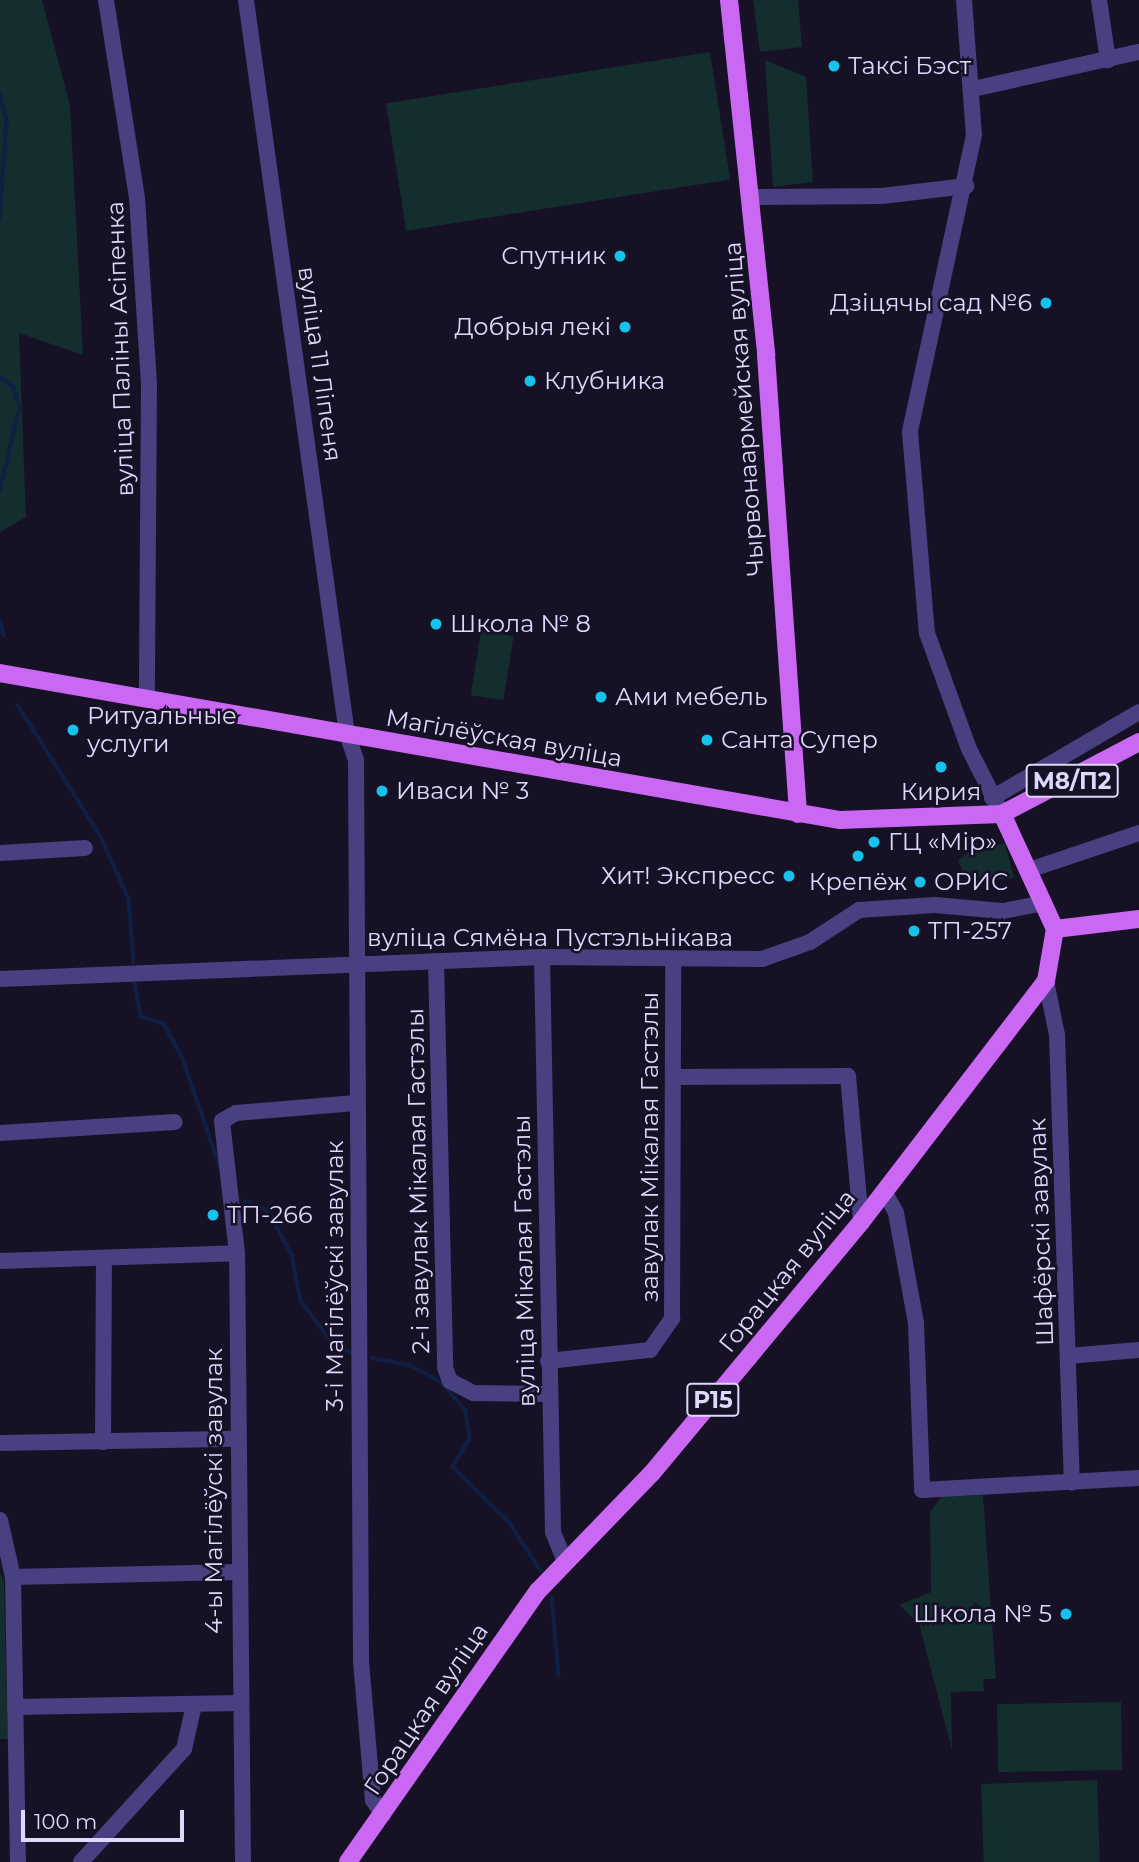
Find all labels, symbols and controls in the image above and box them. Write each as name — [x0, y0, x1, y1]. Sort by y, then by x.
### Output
place label: Таксі Бэст — [848, 52, 971, 80]
marker: Таксі Бэст — [826, 58, 842, 74]
street label: вуліца Паліны Асіпенка — [100, 201, 140, 497]
street label: Чырвонаармейская вуліца — [718, 241, 770, 577]
place label: Спутник — [501, 242, 606, 270]
marker: Спутник — [612, 248, 628, 264]
street label: вуліца 11 Ліпеня — [292, 265, 348, 463]
place label: Дзіцячы сад №6 — [830, 289, 1032, 317]
marker: Дзіцячы сад №6 — [1038, 295, 1054, 311]
place label: Добрыя лекі — [455, 313, 611, 341]
marker: Добрыя лекі — [617, 319, 633, 335]
place label: Клубника — [544, 367, 665, 395]
marker: Клубника — [522, 373, 538, 389]
place label: Школа № 8 — [450, 610, 591, 638]
marker: Школа № 8 — [428, 616, 444, 632]
place label: Ами мебель — [615, 683, 767, 711]
marker: Ами мебель — [593, 689, 609, 705]
place label: Ритуальные услуги — [87, 702, 237, 758]
street label: Магілёўская вуліца — [384, 703, 624, 773]
marker: Ритуальные услуги — [65, 722, 81, 738]
place label: Санта Супер — [721, 726, 878, 754]
marker: Санта Супер — [699, 732, 715, 748]
marker: Кирия — [933, 759, 949, 775]
road number: М8/П2 — [1025, 762, 1119, 800]
place label: Иваси № 3 — [396, 777, 529, 805]
place label: Кирия — [901, 778, 981, 806]
marker: Иваси № 3 — [374, 783, 390, 799]
place label: ГЦ «Мір» — [888, 828, 997, 856]
marker: ГЦ «Мір» — [866, 834, 882, 850]
marker: Крепёж — [850, 848, 866, 864]
place label: Хит! Экспресс — [601, 862, 775, 890]
marker: Хит! Экспресс — [781, 868, 797, 884]
place label: Крепёж — [809, 868, 907, 896]
place label: ОРИС — [934, 868, 1008, 896]
marker: ОРИС — [912, 874, 928, 890]
place label: ТП-257 — [928, 917, 1012, 945]
marker: ТП-257 — [906, 923, 922, 939]
street label: вуліца Сямёна Пустэльнікава — [367, 924, 733, 952]
street label: завулак Мікалая Гастэлы — [636, 992, 664, 1302]
street label: 2-і завулак Мікалая Гастэлы — [401, 1008, 435, 1354]
street label: вуліца Мікалая Гастэлы — [507, 1115, 541, 1407]
street label: Шафёрскі завулак — [1023, 1118, 1059, 1346]
street label: 3-і Магілёўскі завулак — [321, 1140, 349, 1412]
street label: Горацкая вуліца — [713, 1184, 861, 1358]
place label: ТП-266 — [227, 1201, 313, 1229]
marker: ТП-266 — [205, 1207, 221, 1223]
street label: 4-ы Магілёўскі завулак — [200, 1348, 228, 1634]
road number: Р15 — [685, 1380, 741, 1420]
place label: Школа № 5 — [913, 1600, 1052, 1628]
marker: Школа № 5 — [1058, 1606, 1074, 1622]
street label: Горацкая вуліца — [358, 1618, 494, 1800]
scale bar — [24, 1796, 187, 1840]
text: 100 m — [34, 1809, 97, 1834]

